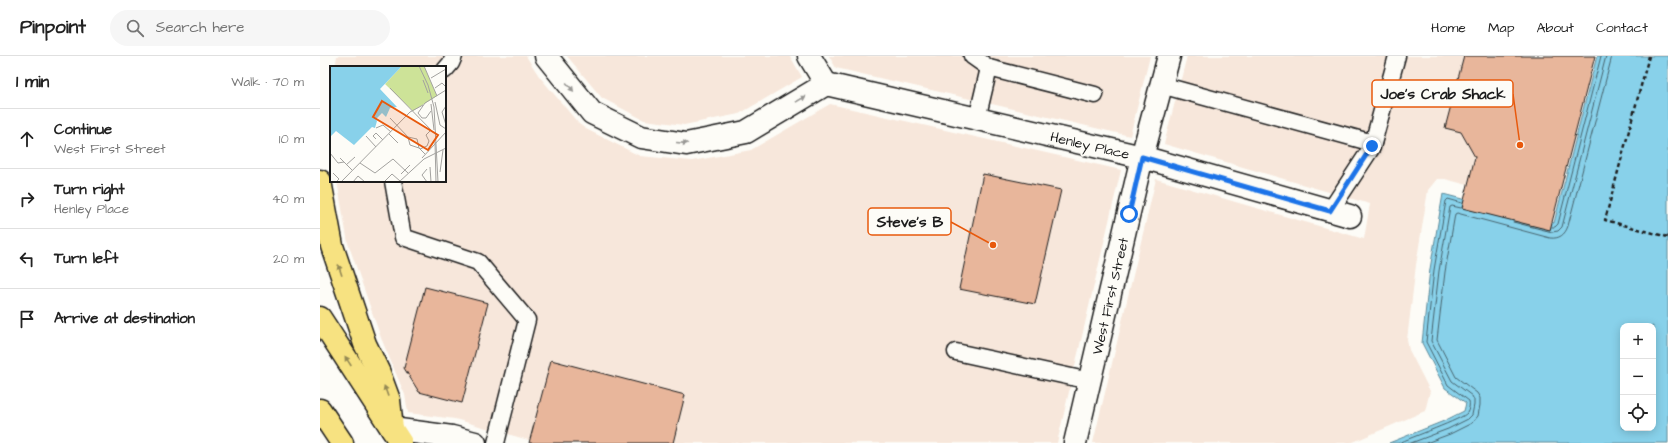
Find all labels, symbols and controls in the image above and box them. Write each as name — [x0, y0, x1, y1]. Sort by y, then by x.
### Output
search box — [110, 10, 390, 46]
text: Pinpoint — [20, 14, 86, 41]
icon: search — [124, 17, 146, 39]
text: Search here — [156, 17, 244, 38]
text: Home — [1431, 18, 1466, 38]
text: Map — [1488, 18, 1514, 38]
text: About — [1536, 18, 1574, 38]
text: Contact — [1596, 18, 1648, 38]
inset map — [330, 66, 446, 182]
text: 1 min — [16, 70, 49, 94]
text: Walk · 70 m — [231, 73, 304, 91]
callout: Joe's Crab Shack — [1372, 80, 1513, 107]
one-way arrow — [566, 81, 575, 92]
text: Joe's Crab Shack — [1380, 84, 1506, 105]
one-way arrow — [796, 95, 806, 103]
text: Continue — [54, 119, 112, 140]
street label: Henley Place — [1048, 127, 1132, 165]
icon: ahead — [16, 128, 38, 150]
text: 10 m — [279, 130, 304, 148]
route end — [1363, 137, 1381, 155]
one-way arrow — [676, 139, 688, 146]
text: West First Street — [54, 140, 165, 158]
text: Turn right — [54, 179, 125, 200]
icon: right — [16, 188, 38, 210]
text: 40 m — [272, 190, 304, 208]
text: Henley Place — [54, 200, 129, 218]
route start — [1120, 205, 1138, 223]
callout: Steve's B — [868, 208, 951, 235]
text: Steve's B — [876, 212, 944, 233]
street label: West First Street — [1088, 235, 1134, 357]
icon: left — [16, 248, 38, 270]
text: Turn left — [54, 248, 118, 269]
text: 20 m — [273, 250, 304, 268]
one-way arrow — [336, 263, 342, 275]
icon: arrive — [16, 308, 38, 330]
text: Arrive at destination — [54, 308, 195, 329]
map controls — [1620, 323, 1656, 431]
button: + — [1620, 323, 1656, 359]
one-way arrow — [344, 355, 351, 367]
button: − — [1620, 359, 1656, 395]
one-way arrow — [382, 385, 388, 397]
button: locate — [1620, 395, 1656, 431]

